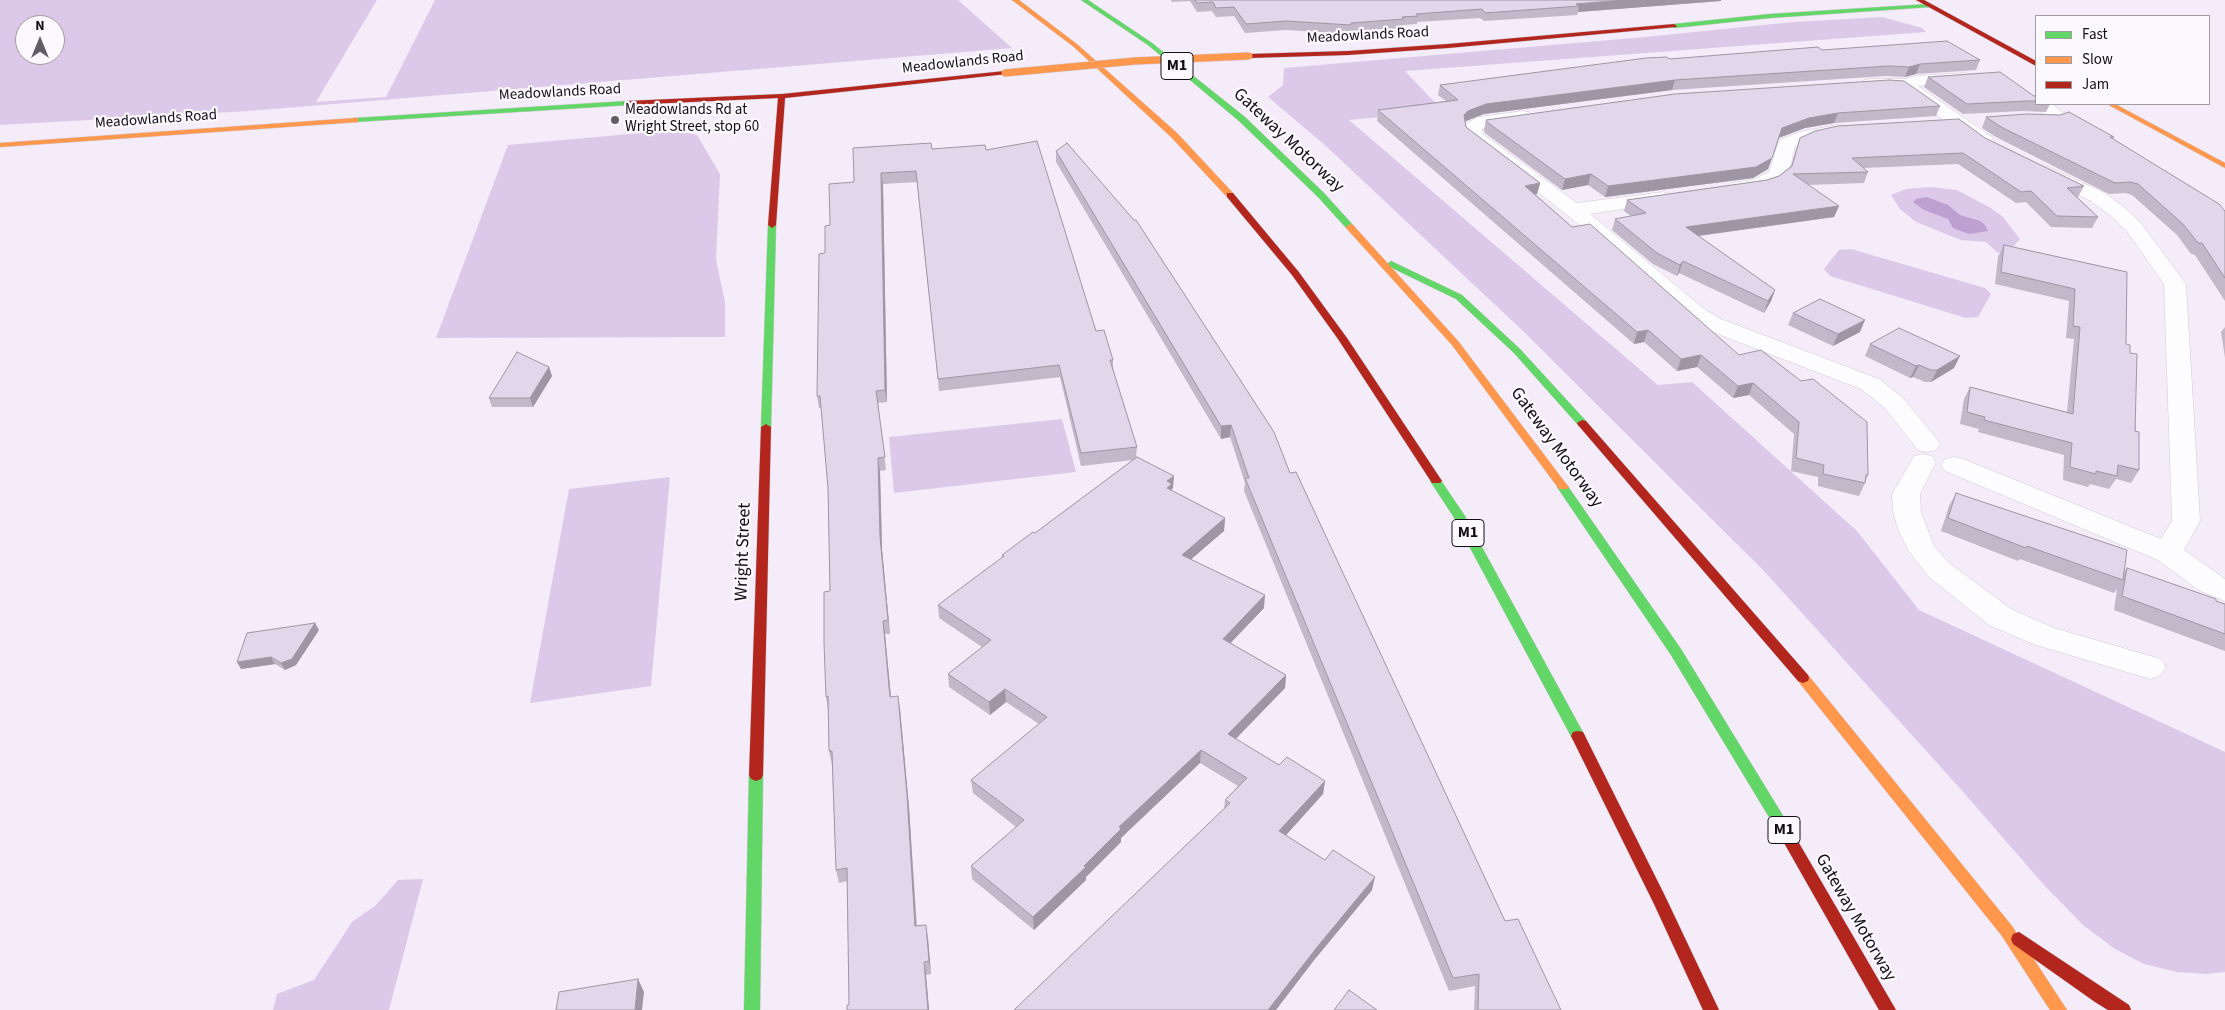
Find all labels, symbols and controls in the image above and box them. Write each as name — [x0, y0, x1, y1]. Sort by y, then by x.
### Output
north arrow — [15, 15, 65, 65]
legend — [2035, 15, 2210, 105]
text: N — [35, 16, 45, 36]
street label: Meadowlands Road — [1306, 24, 1430, 48]
text: Fast — [2082, 24, 2108, 45]
street label: Meadowlands Road — [901, 48, 1025, 78]
text: Slow — [2082, 49, 2113, 70]
road number: M1 — [1161, 52, 1193, 80]
text: Jam — [2082, 74, 2109, 95]
street label: Meadowlands Road — [498, 81, 622, 105]
street label: Gateway Motorway — [1228, 84, 1348, 198]
place label: Meadowlands Rd at Wright Street, stop 60 — [625, 102, 759, 137]
street label: Meadowlands Road — [94, 107, 218, 133]
marker: Meadowlands Rd at Wright Street, stop 60 — [609, 114, 621, 126]
street label: Gateway Motorway — [1505, 384, 1607, 512]
street label: Wright Street — [731, 502, 757, 602]
road number: M1 — [1452, 520, 1484, 546]
road number: M1 — [1768, 816, 1800, 844]
street label: Gateway Motorway — [1810, 850, 1900, 986]

